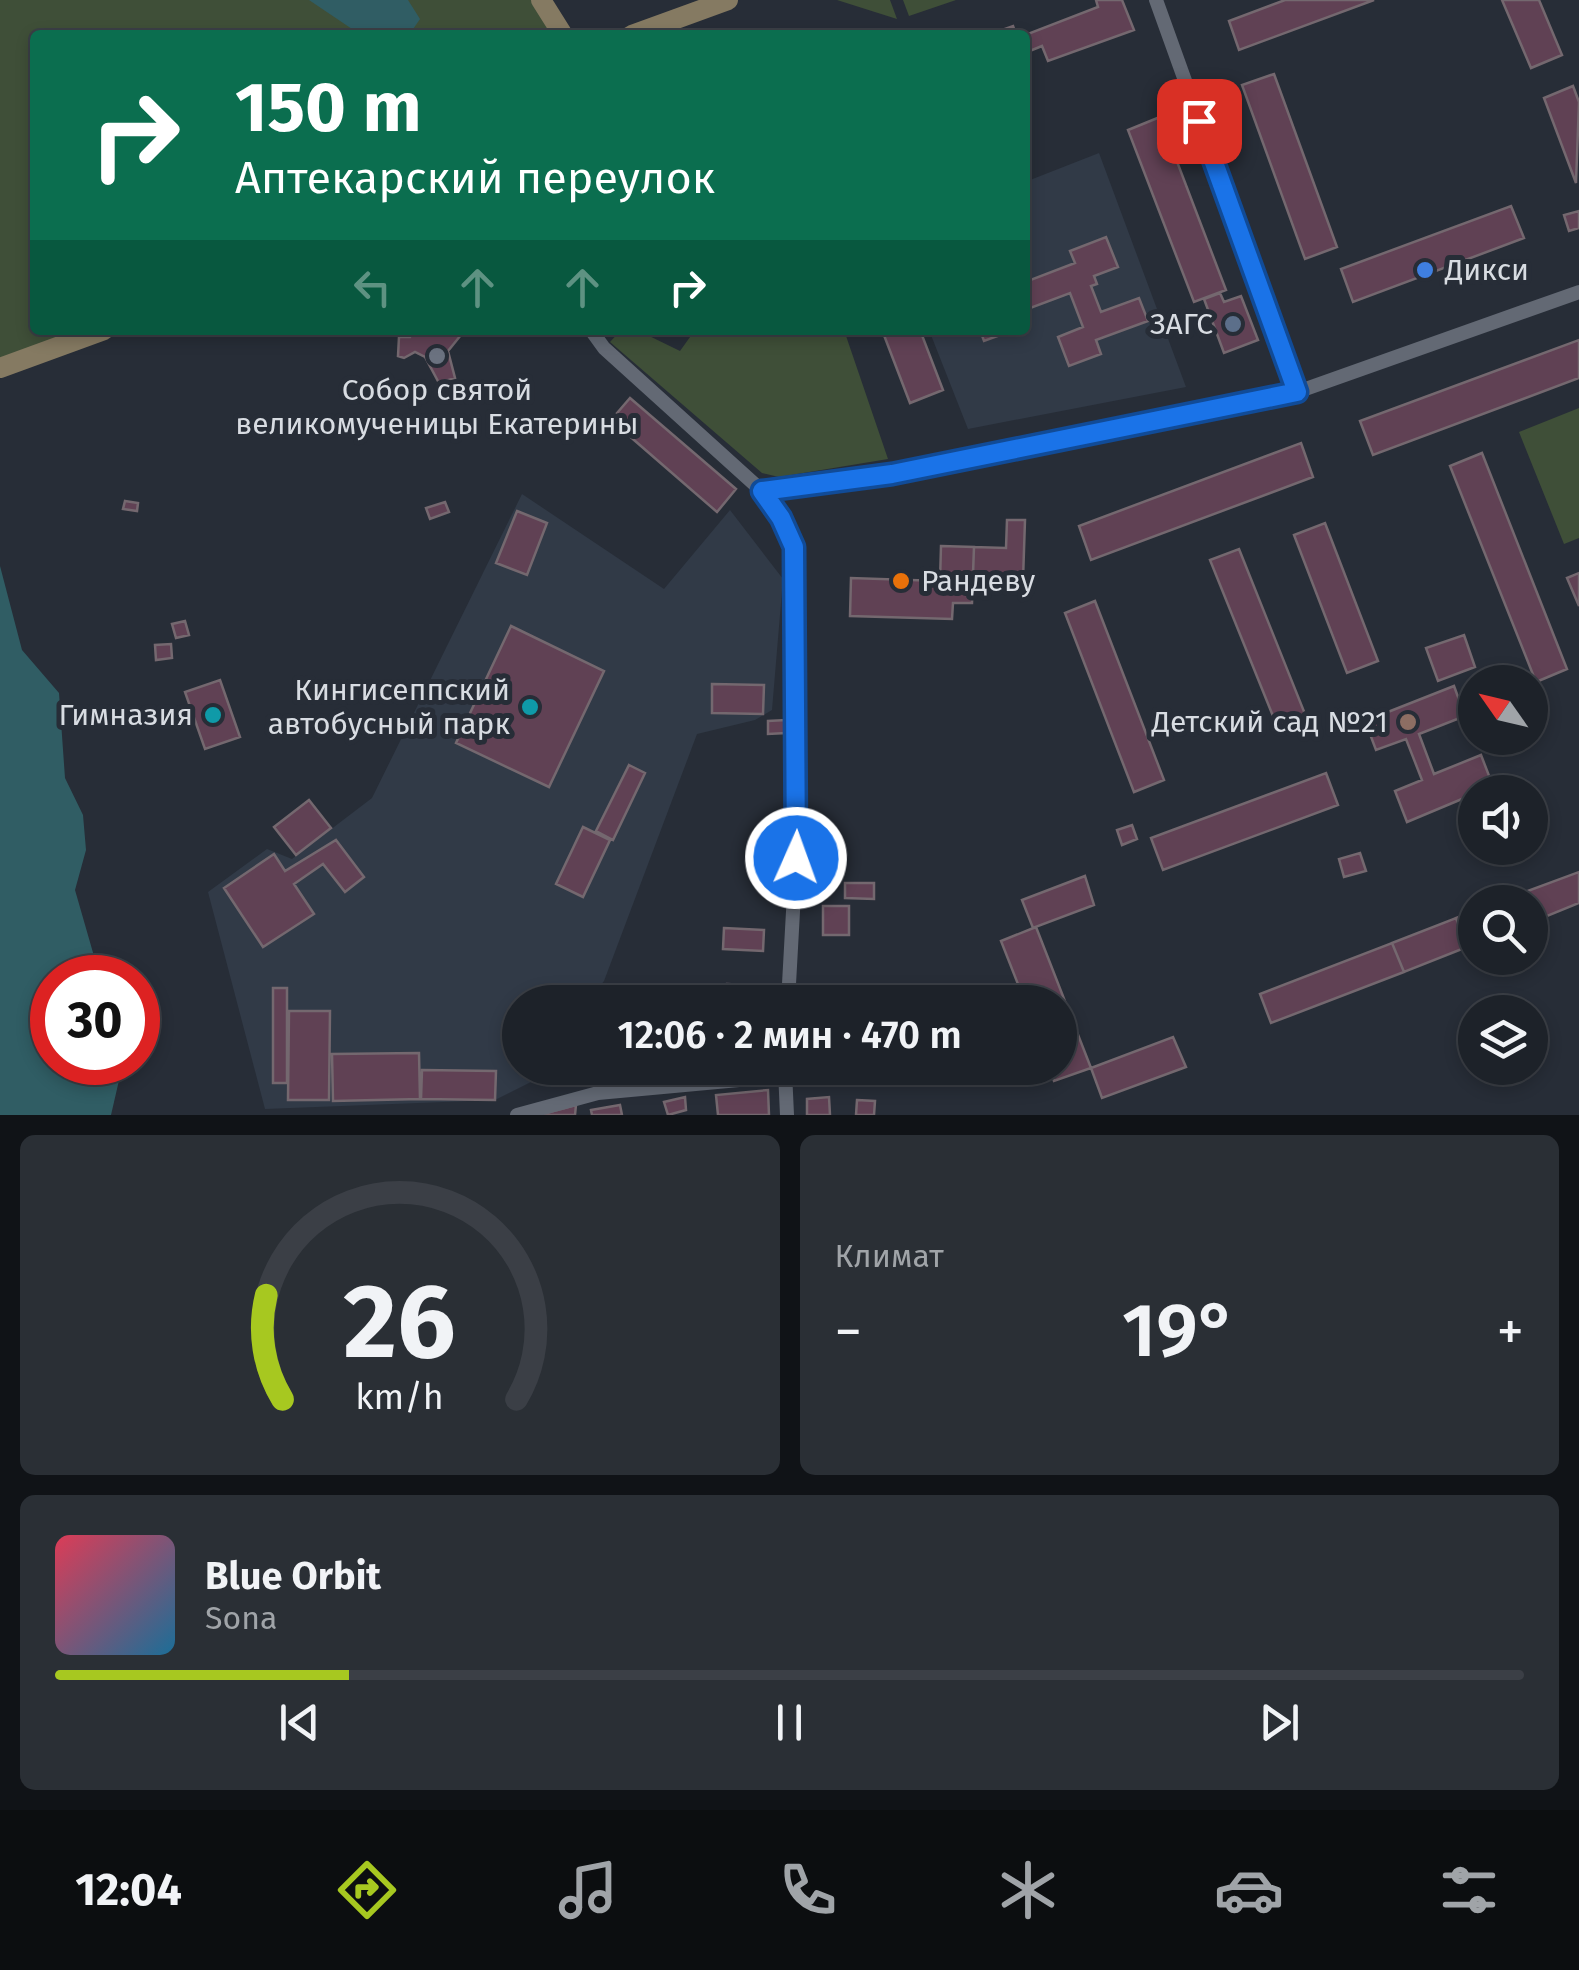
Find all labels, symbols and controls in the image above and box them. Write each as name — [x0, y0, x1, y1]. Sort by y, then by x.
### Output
text: 150 m — [235, 66, 422, 150]
icon: right — [70, 70, 200, 200]
pin — [1157, 79, 1242, 164]
icon: arrive — [1172, 94, 1227, 149]
text: Аптекарский переулок — [235, 151, 715, 205]
place label: Дикси — [1444, 252, 1529, 288]
marker: Дикси — [1414, 259, 1436, 281]
icon: left — [345, 260, 400, 315]
icon: ahead — [450, 260, 505, 315]
icon: ahead — [555, 260, 610, 315]
icon: right — [660, 260, 715, 315]
place label: ЗАГС — [1150, 306, 1213, 342]
marker: ЗАГС — [1222, 313, 1244, 335]
marker: Собор святой великомученицы Екатерины — [426, 345, 448, 367]
place label: Собор святой великомученицы Екатерины — [235, 372, 639, 442]
place label: Рандеву — [921, 563, 1035, 599]
marker: Рандеву — [890, 570, 912, 592]
north arrow — [1458, 665, 1548, 755]
map controls — [1458, 665, 1548, 1085]
place label: Кингисеппский автобусный парк — [268, 672, 510, 742]
marker: Кингисеппский автобусный парк — [519, 696, 541, 718]
place label: Гимназия — [58, 697, 193, 733]
marker: Гимназия — [202, 704, 224, 726]
place label: Детский сад №21 — [1151, 704, 1388, 740]
marker: Детский сад №21 — [1397, 711, 1419, 733]
button: sound — [1458, 775, 1548, 865]
position arrow — [744, 806, 848, 910]
button: search — [1458, 885, 1548, 975]
speed limit sign: 30 — [30, 955, 160, 1085]
button: layers — [1458, 995, 1548, 1085]
text: 12:06 · 2 мин · 470 m — [617, 1012, 962, 1058]
text: Климат — [835, 1237, 944, 1275]
text: 26 — [344, 1260, 456, 1385]
text: 19° — [1122, 1286, 1237, 1376]
text: − — [835, 1299, 862, 1365]
text: + — [1497, 1299, 1524, 1365]
text: km/h — [356, 1376, 444, 1418]
text: Blue Orbit — [205, 1553, 381, 1599]
text: Sona — [205, 1599, 277, 1637]
icon: previous — [272, 1695, 327, 1750]
icon: pause — [762, 1695, 817, 1750]
icon: next — [1252, 1695, 1307, 1750]
icon: directions — [332, 1855, 402, 1925]
icon: music — [553, 1855, 623, 1925]
icon: phone — [773, 1855, 843, 1925]
icon: climate — [993, 1855, 1063, 1925]
icon: car — [1214, 1855, 1284, 1925]
icon: filters — [1434, 1855, 1504, 1925]
text: 12:04 — [75, 1863, 182, 1917]

